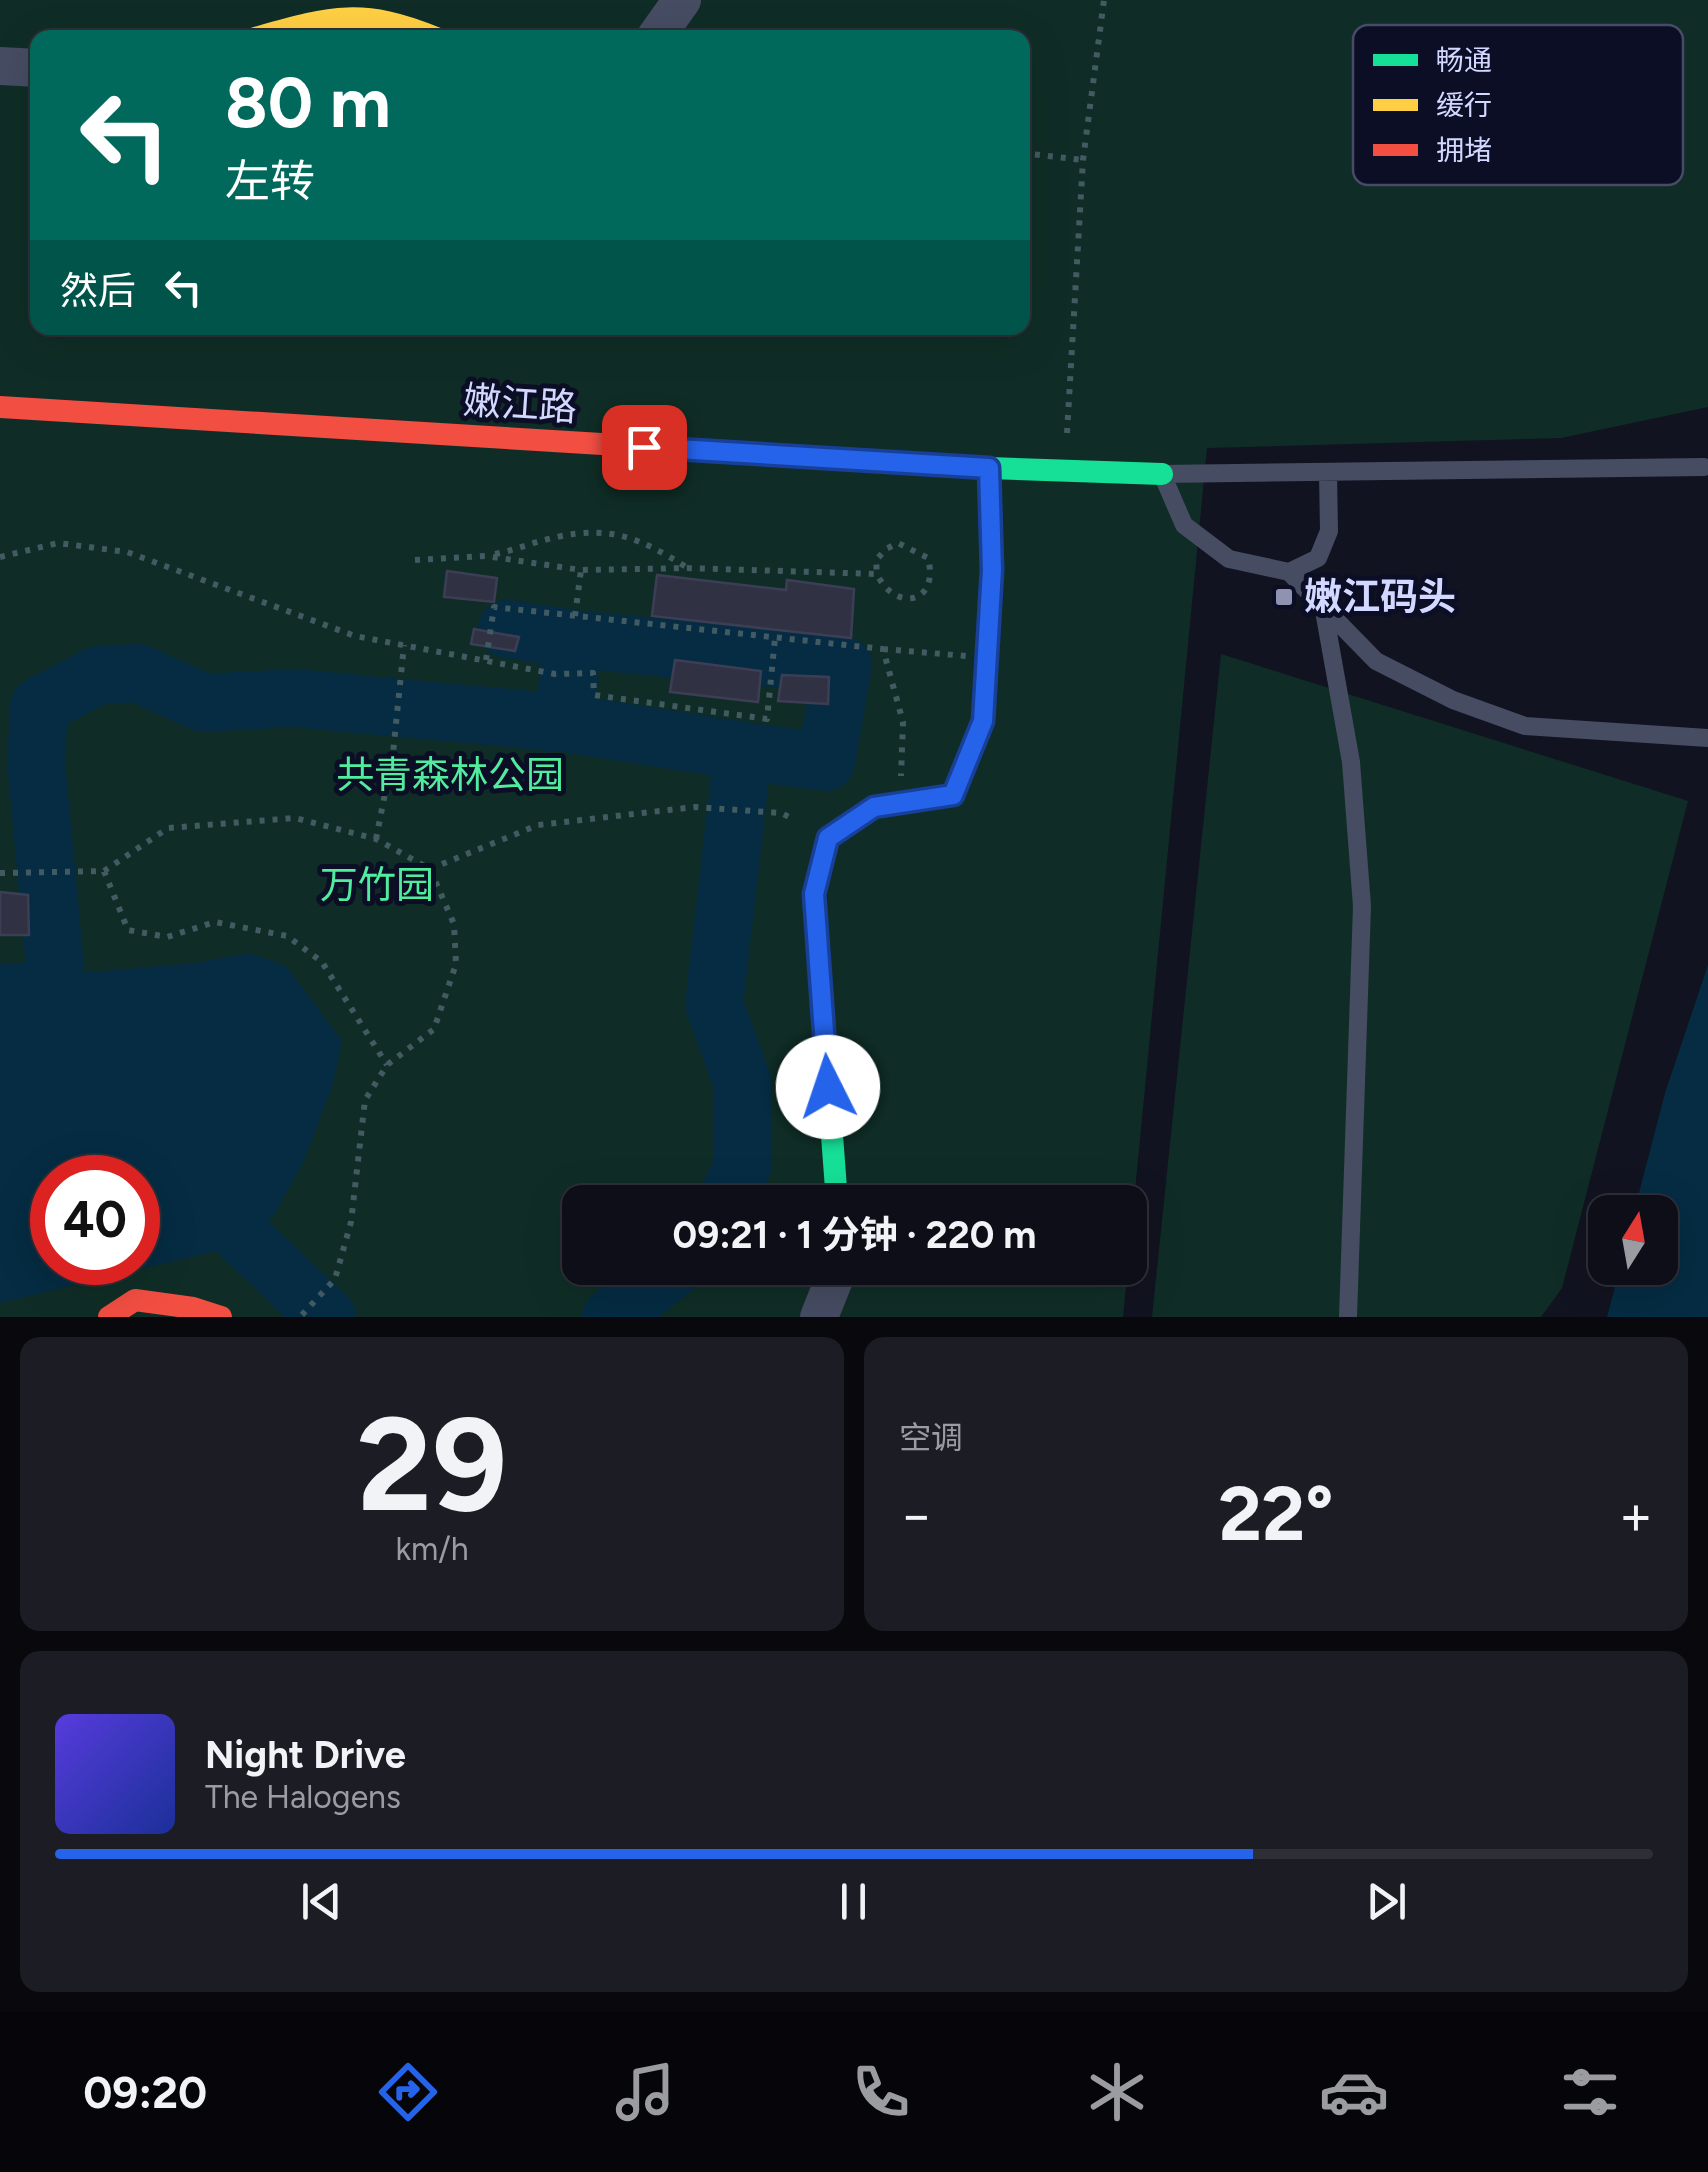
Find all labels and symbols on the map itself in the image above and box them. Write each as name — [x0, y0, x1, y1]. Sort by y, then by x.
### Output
legend — [1353, 25, 1683, 185]
text: 畅通 — [1436, 43, 1492, 77]
text: 缓行 — [1436, 88, 1492, 122]
text: 拥堵 — [1436, 133, 1492, 167]
street label: 嫩江路 — [462, 377, 578, 431]
pin — [602, 405, 687, 490]
place label: 嫩江码头 — [1304, 574, 1456, 620]
marker: 嫩江码头 — [1273, 586, 1295, 608]
park label: 共青森林公园 — [336, 752, 564, 798]
park label: 万竹园 — [320, 862, 434, 908]
position arrow — [776, 1035, 880, 1139]
speed limit sign: 40 — [30, 1155, 160, 1285]
north arrow — [1588, 1195, 1678, 1285]

